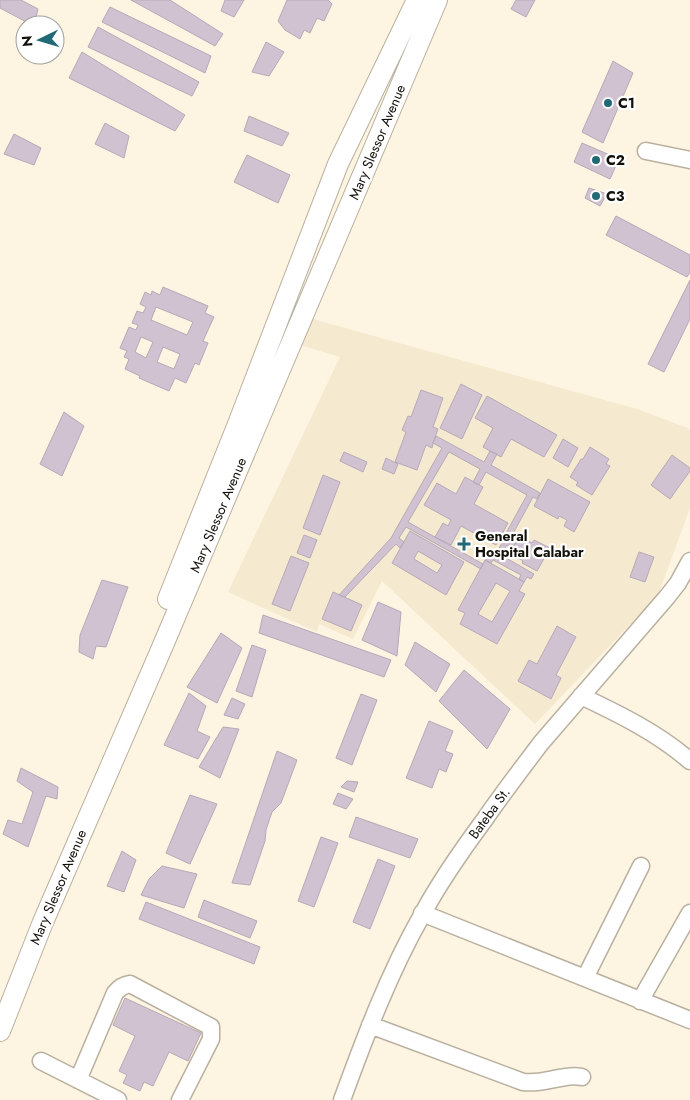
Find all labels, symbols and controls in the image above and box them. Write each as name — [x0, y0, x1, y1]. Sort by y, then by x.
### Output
north arrow — [15, 15, 65, 65]
text: N — [17, 35, 37, 48]
street label: Mary Slessor Avenue — [344, 81, 410, 203]
place label: C1 — [618, 93, 635, 113]
marker: C1 — [602, 97, 614, 109]
place label: C2 — [606, 150, 625, 170]
marker: C2 — [590, 154, 602, 166]
place label: C3 — [606, 186, 625, 206]
marker: C3 — [590, 190, 602, 202]
street label: Mary Slessor Avenue — [185, 454, 251, 576]
place label: General Hospital Calabar — [475, 526, 584, 562]
marker: General Hospital Calabar — [457, 537, 471, 551]
street label: Bateba St. — [463, 783, 515, 843]
street label: Mary Slessor Avenue — [25, 826, 91, 948]

